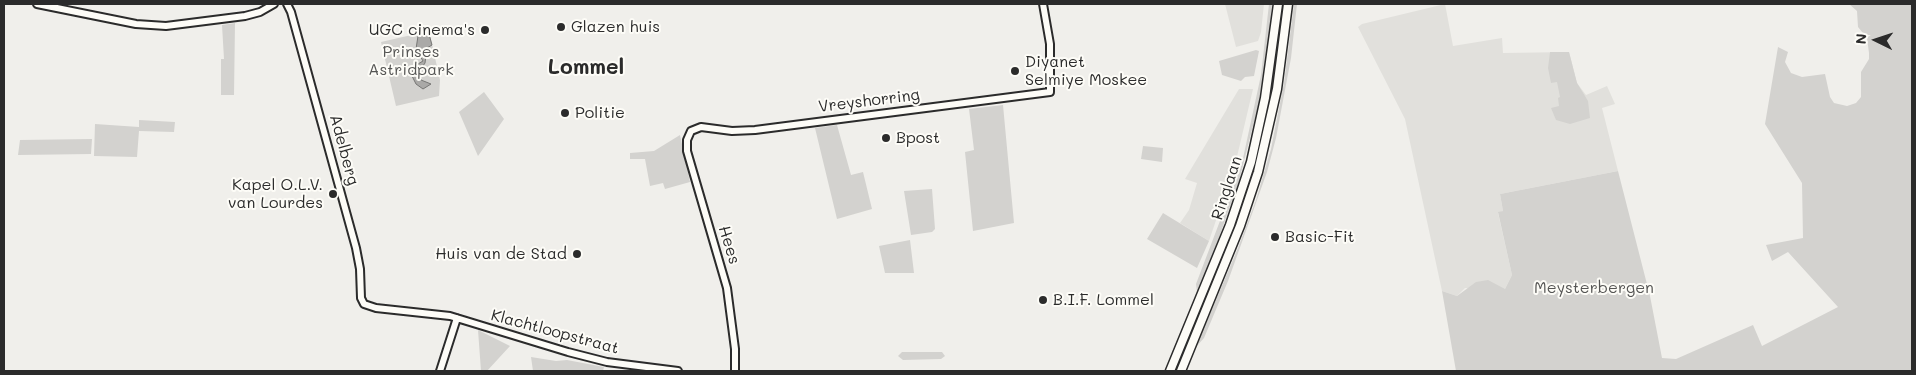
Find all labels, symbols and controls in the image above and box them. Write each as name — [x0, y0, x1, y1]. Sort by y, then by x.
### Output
north arrow — [1851, 15, 1901, 65]
place label: Glazen huis — [571, 17, 660, 37]
place label: UGC cinema's — [369, 20, 475, 40]
marker: Glazen huis — [555, 21, 567, 33]
marker: UGC cinema's — [479, 24, 491, 36]
text: N — [1851, 33, 1870, 45]
park label: Prinses Astridpark — [368, 42, 454, 80]
place label: Diyanet Selmiye Moskee — [1025, 52, 1147, 90]
district label: Lommel — [548, 55, 624, 81]
marker: Diyanet Selmiye Moskee — [1009, 65, 1021, 77]
street label: Vreyshorring — [817, 85, 921, 117]
place label: Politie — [575, 103, 625, 123]
marker: Politie — [559, 107, 571, 119]
street label: Adelberg — [325, 112, 363, 188]
place label: Bpost — [896, 128, 940, 148]
marker: Bpost — [880, 132, 892, 144]
street label: Ringlaan — [1208, 154, 1246, 222]
place label: Kapel O.L.V. van Lourdes — [228, 175, 323, 213]
marker: Kapel O.L.V. van Lourdes — [327, 188, 339, 200]
street label: Hees — [714, 224, 744, 266]
place label: Basic-Fit — [1285, 227, 1355, 247]
marker: Basic-Fit — [1269, 231, 1281, 243]
place label: Huis van de Stad — [435, 244, 567, 264]
marker: Huis van de Stad — [571, 248, 583, 260]
park label: Meysterbergen — [1534, 278, 1654, 298]
place label: B.I.F. Lommel — [1053, 290, 1154, 310]
marker: B.I.F. Lommel — [1037, 294, 1049, 306]
street label: Klachtloopstraat — [489, 306, 621, 358]

